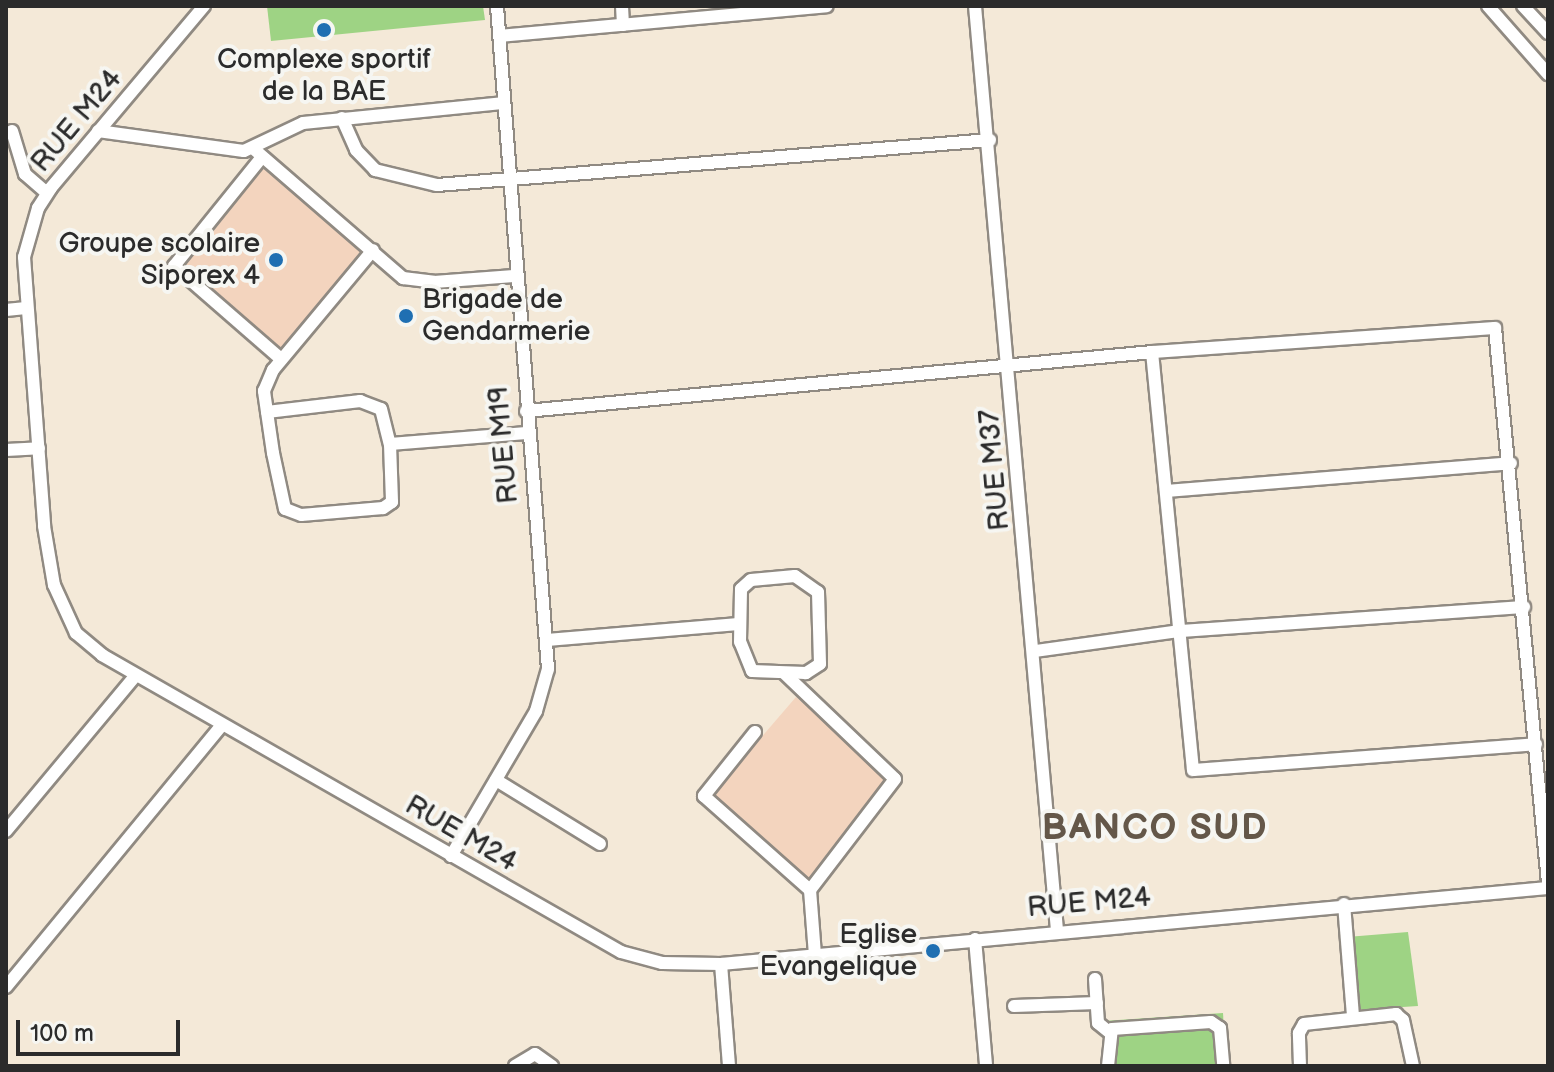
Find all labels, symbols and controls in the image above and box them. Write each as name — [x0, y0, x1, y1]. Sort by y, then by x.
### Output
marker: Complexe sportif de la BAE — [315, 21, 333, 39]
place label: Complexe sportif de la BAE — [217, 43, 431, 109]
street label: RUE M24 — [24, 63, 130, 179]
place label: Groupe scolaire Siporex 4 — [59, 227, 260, 293]
marker: Groupe scolaire Siporex 4 — [267, 251, 285, 269]
place label: Brigade de Gendarmerie — [422, 283, 590, 349]
marker: Brigade de Gendarmerie — [397, 307, 415, 325]
street label: RUE M19 — [482, 385, 526, 505]
street label: RUE M37 — [973, 408, 1017, 532]
street label: RUE M24 — [399, 789, 523, 879]
district label: BANCO SUD — [1042, 807, 1268, 851]
street label: RUE M24 — [1026, 881, 1152, 925]
place label: Eglise Evangelique — [760, 918, 917, 984]
marker: Eglise Evangelique — [924, 942, 942, 960]
scale bar — [20, 1004, 184, 1054]
text: 100 m — [30, 1019, 94, 1048]

